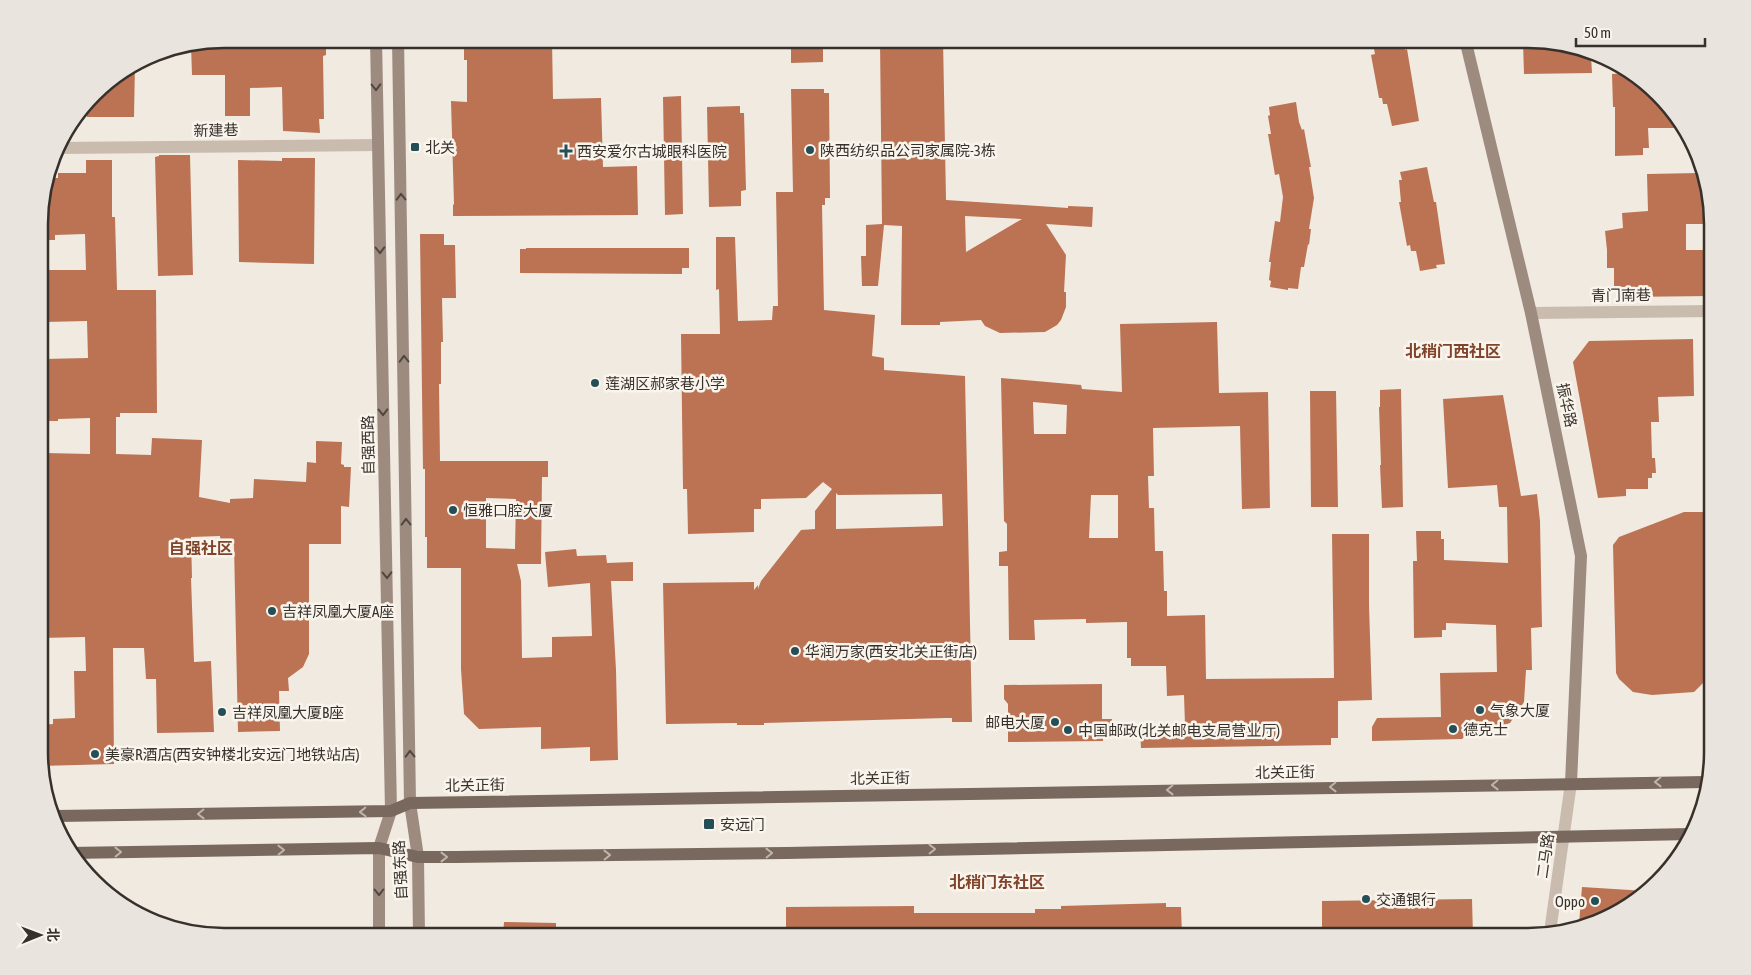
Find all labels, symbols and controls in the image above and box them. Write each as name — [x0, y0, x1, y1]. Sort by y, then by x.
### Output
scale bar — [1576, 15, 1705, 47]
text: 50 m — [1584, 24, 1611, 41]
one-way arrow — [371, 84, 381, 92]
street label: 新建巷 — [193, 121, 239, 139]
place label: 北关 — [425, 139, 455, 156]
marker: 北关 — [409, 141, 421, 153]
place label: 陕西纺织品公司家属院-3栋 — [820, 142, 996, 159]
place label: 西安爱尔古城眼科医院 — [577, 143, 727, 160]
marker: 西安爱尔古城眼科医院 — [559, 144, 573, 158]
marker: 陕西纺织品公司家属院-3栋 — [804, 144, 816, 156]
one-way arrow — [396, 192, 406, 200]
one-way arrow — [375, 246, 385, 254]
street label: 青门南巷 — [1591, 286, 1651, 304]
district label: 北稍门西社区 — [1405, 342, 1501, 360]
one-way arrow — [398, 355, 409, 363]
place label: 莲湖区郝家巷小学 — [605, 375, 725, 392]
marker: 莲湖区郝家巷小学 — [589, 377, 601, 389]
street label: 振华路 — [1554, 381, 1580, 429]
one-way arrow — [378, 409, 389, 417]
street label: 自强西路 — [359, 415, 377, 475]
place label: 恒雅口腔大厦 — [463, 502, 553, 519]
marker: 恒雅口腔大厦 — [447, 504, 459, 516]
one-way arrow — [401, 517, 411, 525]
district label: 自强社区 — [169, 539, 233, 557]
one-way arrow — [381, 571, 392, 579]
place label: 吉祥凤凰大厦A座 — [282, 603, 394, 620]
marker: 吉祥凤凰大厦A座 — [266, 605, 278, 617]
place label: 华润万家(西安北关正街店) — [805, 643, 977, 660]
marker: 华润万家(西安北关正街店) — [789, 645, 801, 657]
place label: 气象大厦 — [1490, 702, 1550, 719]
place label: 吉祥凤凰大厦B座 — [232, 704, 344, 721]
marker: 气象大厦 — [1474, 704, 1486, 716]
marker: 吉祥凤凰大厦B座 — [216, 706, 228, 718]
place label: 邮电大厦 — [985, 714, 1045, 731]
marker: 邮电大厦 — [1049, 716, 1061, 728]
place label: 德克士 — [1463, 721, 1508, 738]
place label: 中国邮政(北关邮电支局营业厅) — [1078, 722, 1280, 739]
marker: 德克士 — [1447, 723, 1459, 735]
marker: 中国邮政(北关邮电支局营业厅) — [1062, 724, 1074, 736]
place label: 美豪R酒店(西安钟楼北安远门地铁站店) — [105, 746, 360, 763]
marker: 美豪R酒店(西安钟楼北安远门地铁站店) — [89, 748, 101, 760]
one-way arrow — [405, 750, 415, 758]
street label: 北关正街 — [1255, 763, 1315, 781]
street label: 北关正街 — [850, 769, 910, 787]
street label: 北关正街 — [445, 776, 505, 794]
one-way arrow — [1653, 777, 1661, 787]
one-way arrow — [1491, 780, 1498, 790]
one-way arrow — [1328, 782, 1336, 793]
one-way arrow — [1166, 785, 1174, 795]
one-way arrow — [359, 807, 367, 817]
one-way arrow — [197, 809, 204, 819]
place label: 安远门 — [720, 816, 765, 833]
marker: 安远门 — [702, 817, 716, 831]
street label: 二马路 — [1533, 833, 1557, 879]
street label: 自强东路 — [390, 840, 410, 900]
one-way arrow — [928, 844, 936, 855]
one-way arrow — [277, 845, 285, 855]
one-way arrow — [114, 847, 122, 857]
one-way arrow — [766, 848, 774, 858]
one-way arrow — [603, 849, 611, 860]
one-way arrow — [441, 852, 449, 862]
district label: 北稍门东社区 — [949, 873, 1045, 891]
one-way arrow — [374, 889, 384, 897]
place label: 交通银行 — [1376, 891, 1436, 908]
marker: 交通银行 — [1360, 893, 1372, 905]
place label: Oppo — [1555, 893, 1585, 910]
marker: Oppo — [1589, 895, 1601, 907]
north arrow — [15, 910, 65, 960]
text: 北 — [45, 928, 61, 942]

